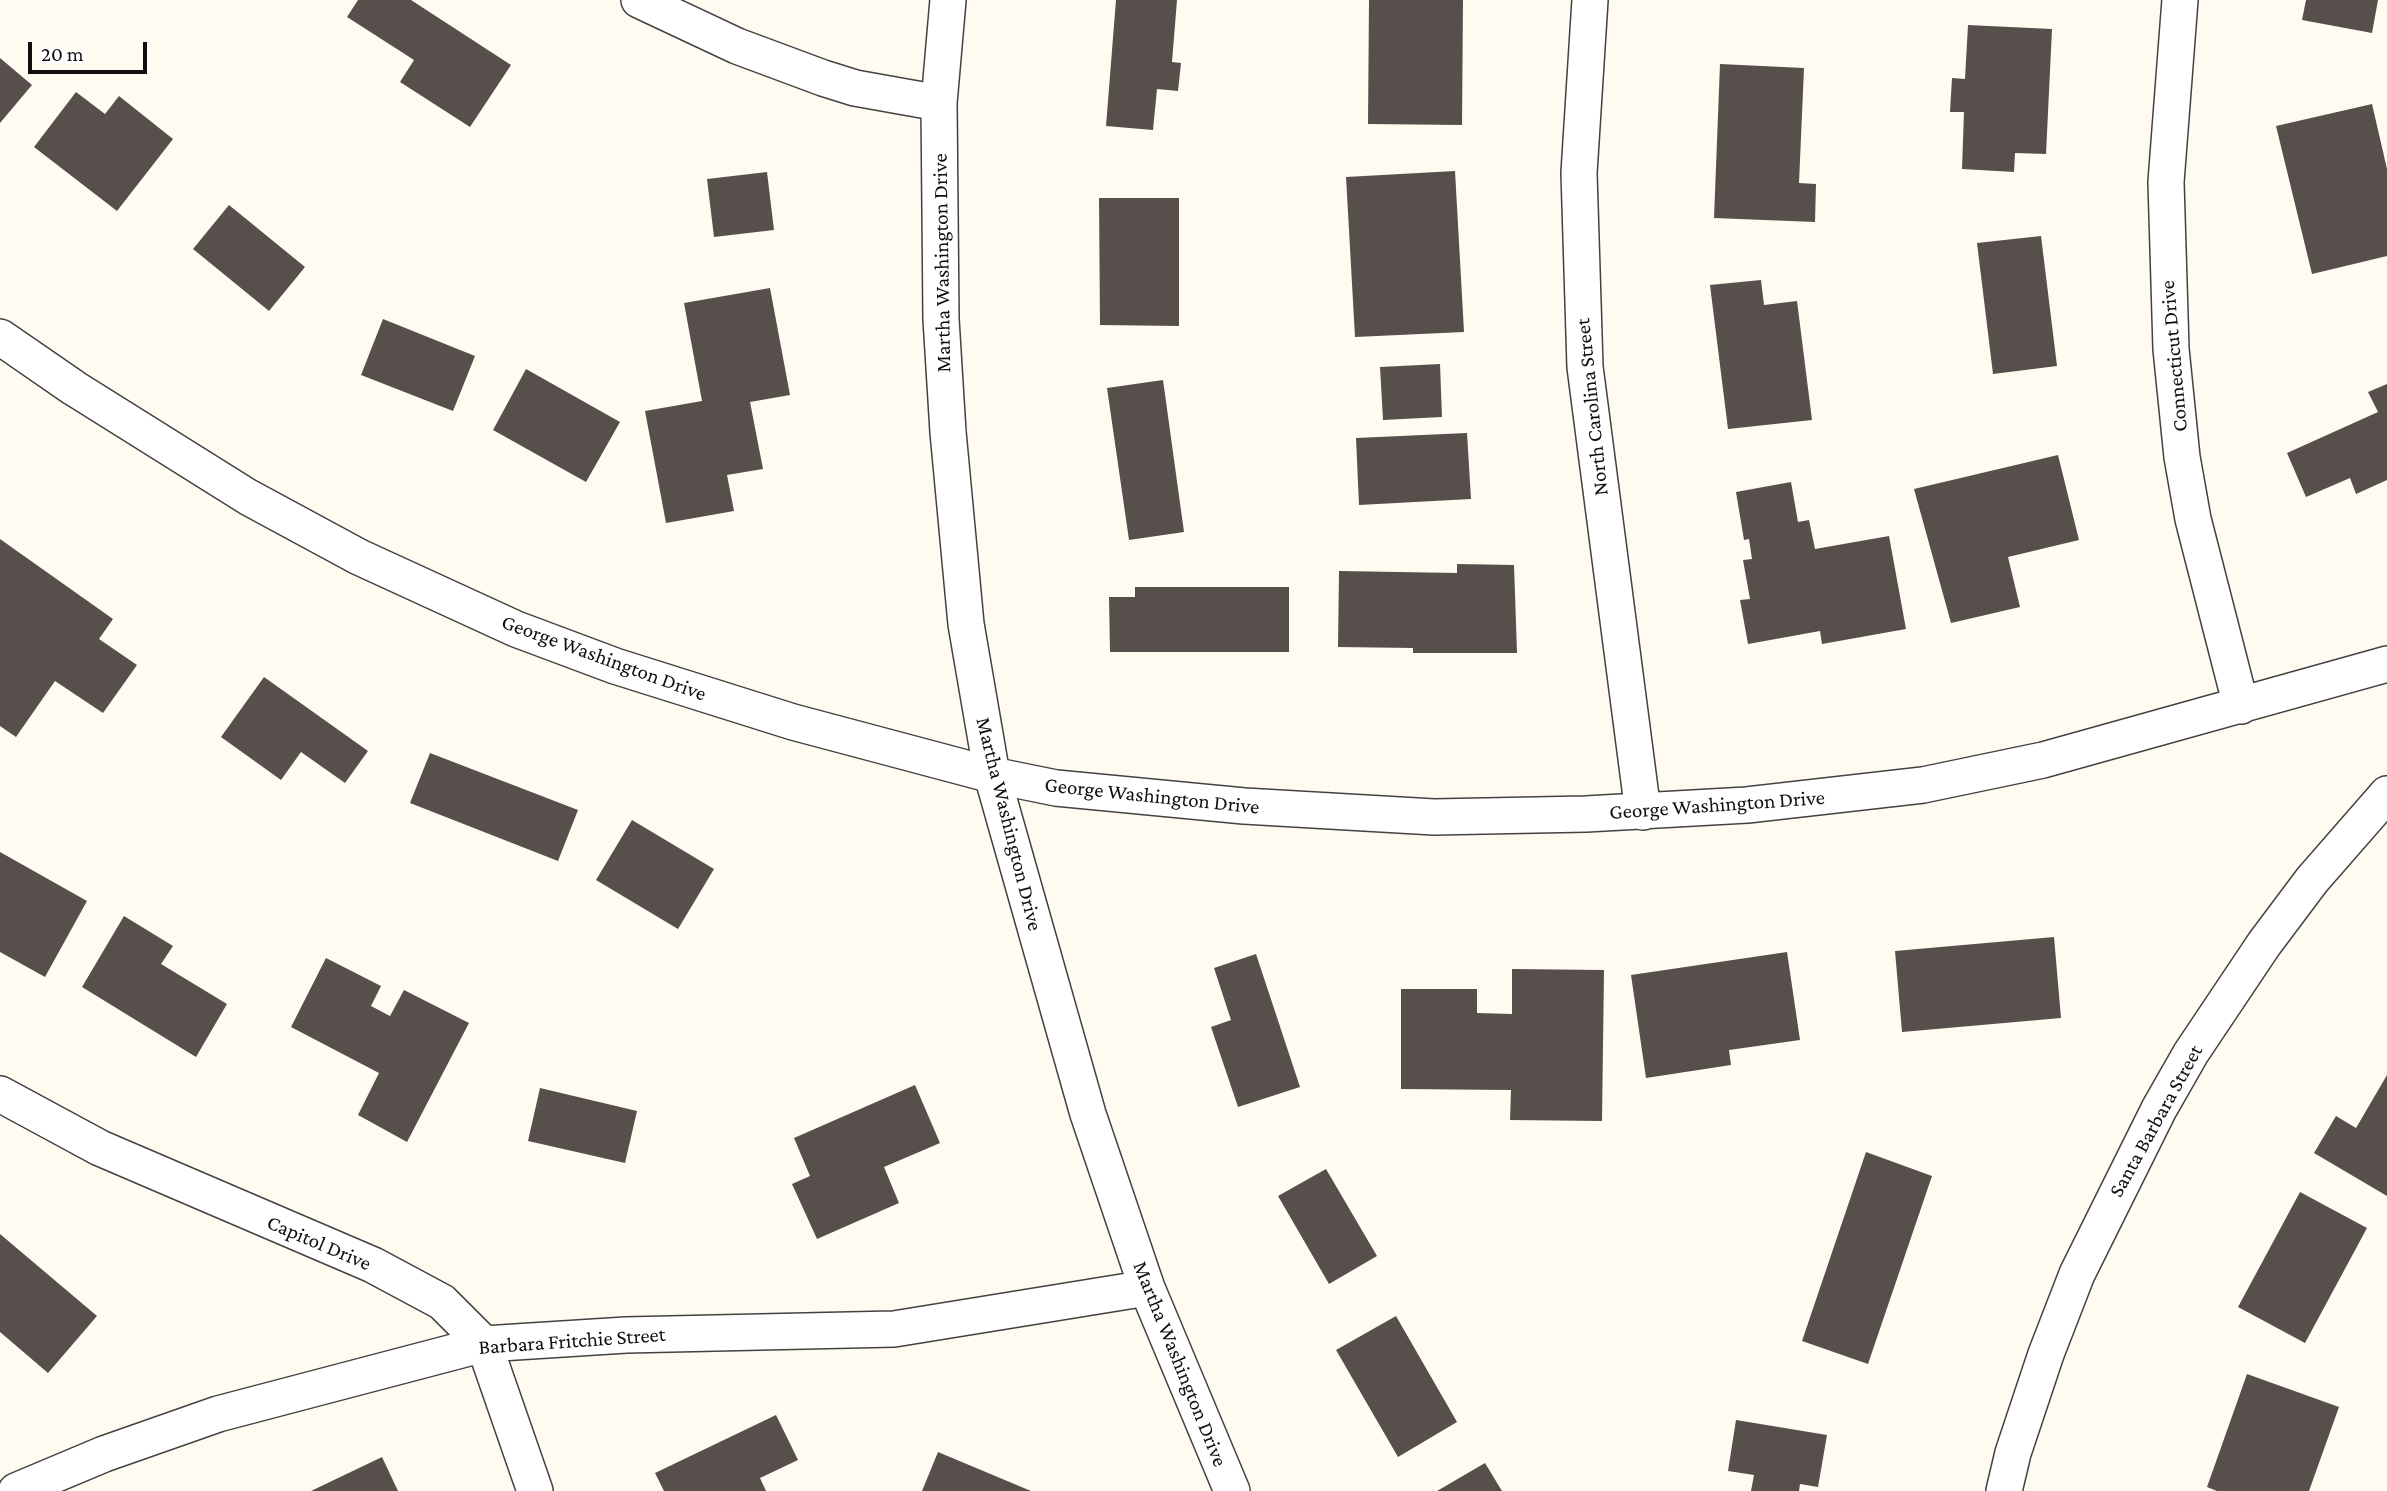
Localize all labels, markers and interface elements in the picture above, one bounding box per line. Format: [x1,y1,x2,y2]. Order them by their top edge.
scale bar [32,28,150,72]
text: 20 m [41,42,84,66]
street label: Martha Washington Drive [927,153,957,373]
street label: Connecticut Drive [2155,279,2193,433]
street label: North Carolina Street [1570,317,1614,497]
street label: George Washington Drive [498,609,710,707]
street label: Martha Washington Drive [970,715,1048,933]
street label: George Washington Drive [1043,772,1261,820]
street label: George Washington Drive [1608,785,1826,825]
street label: Santa Barbara Street [2104,1040,2208,1202]
street label: Capitol Drive [263,1210,375,1276]
street label: Martha Washington Drive [1127,1258,1233,1470]
street label: Barbara Fritchie Street [478,1322,666,1360]

